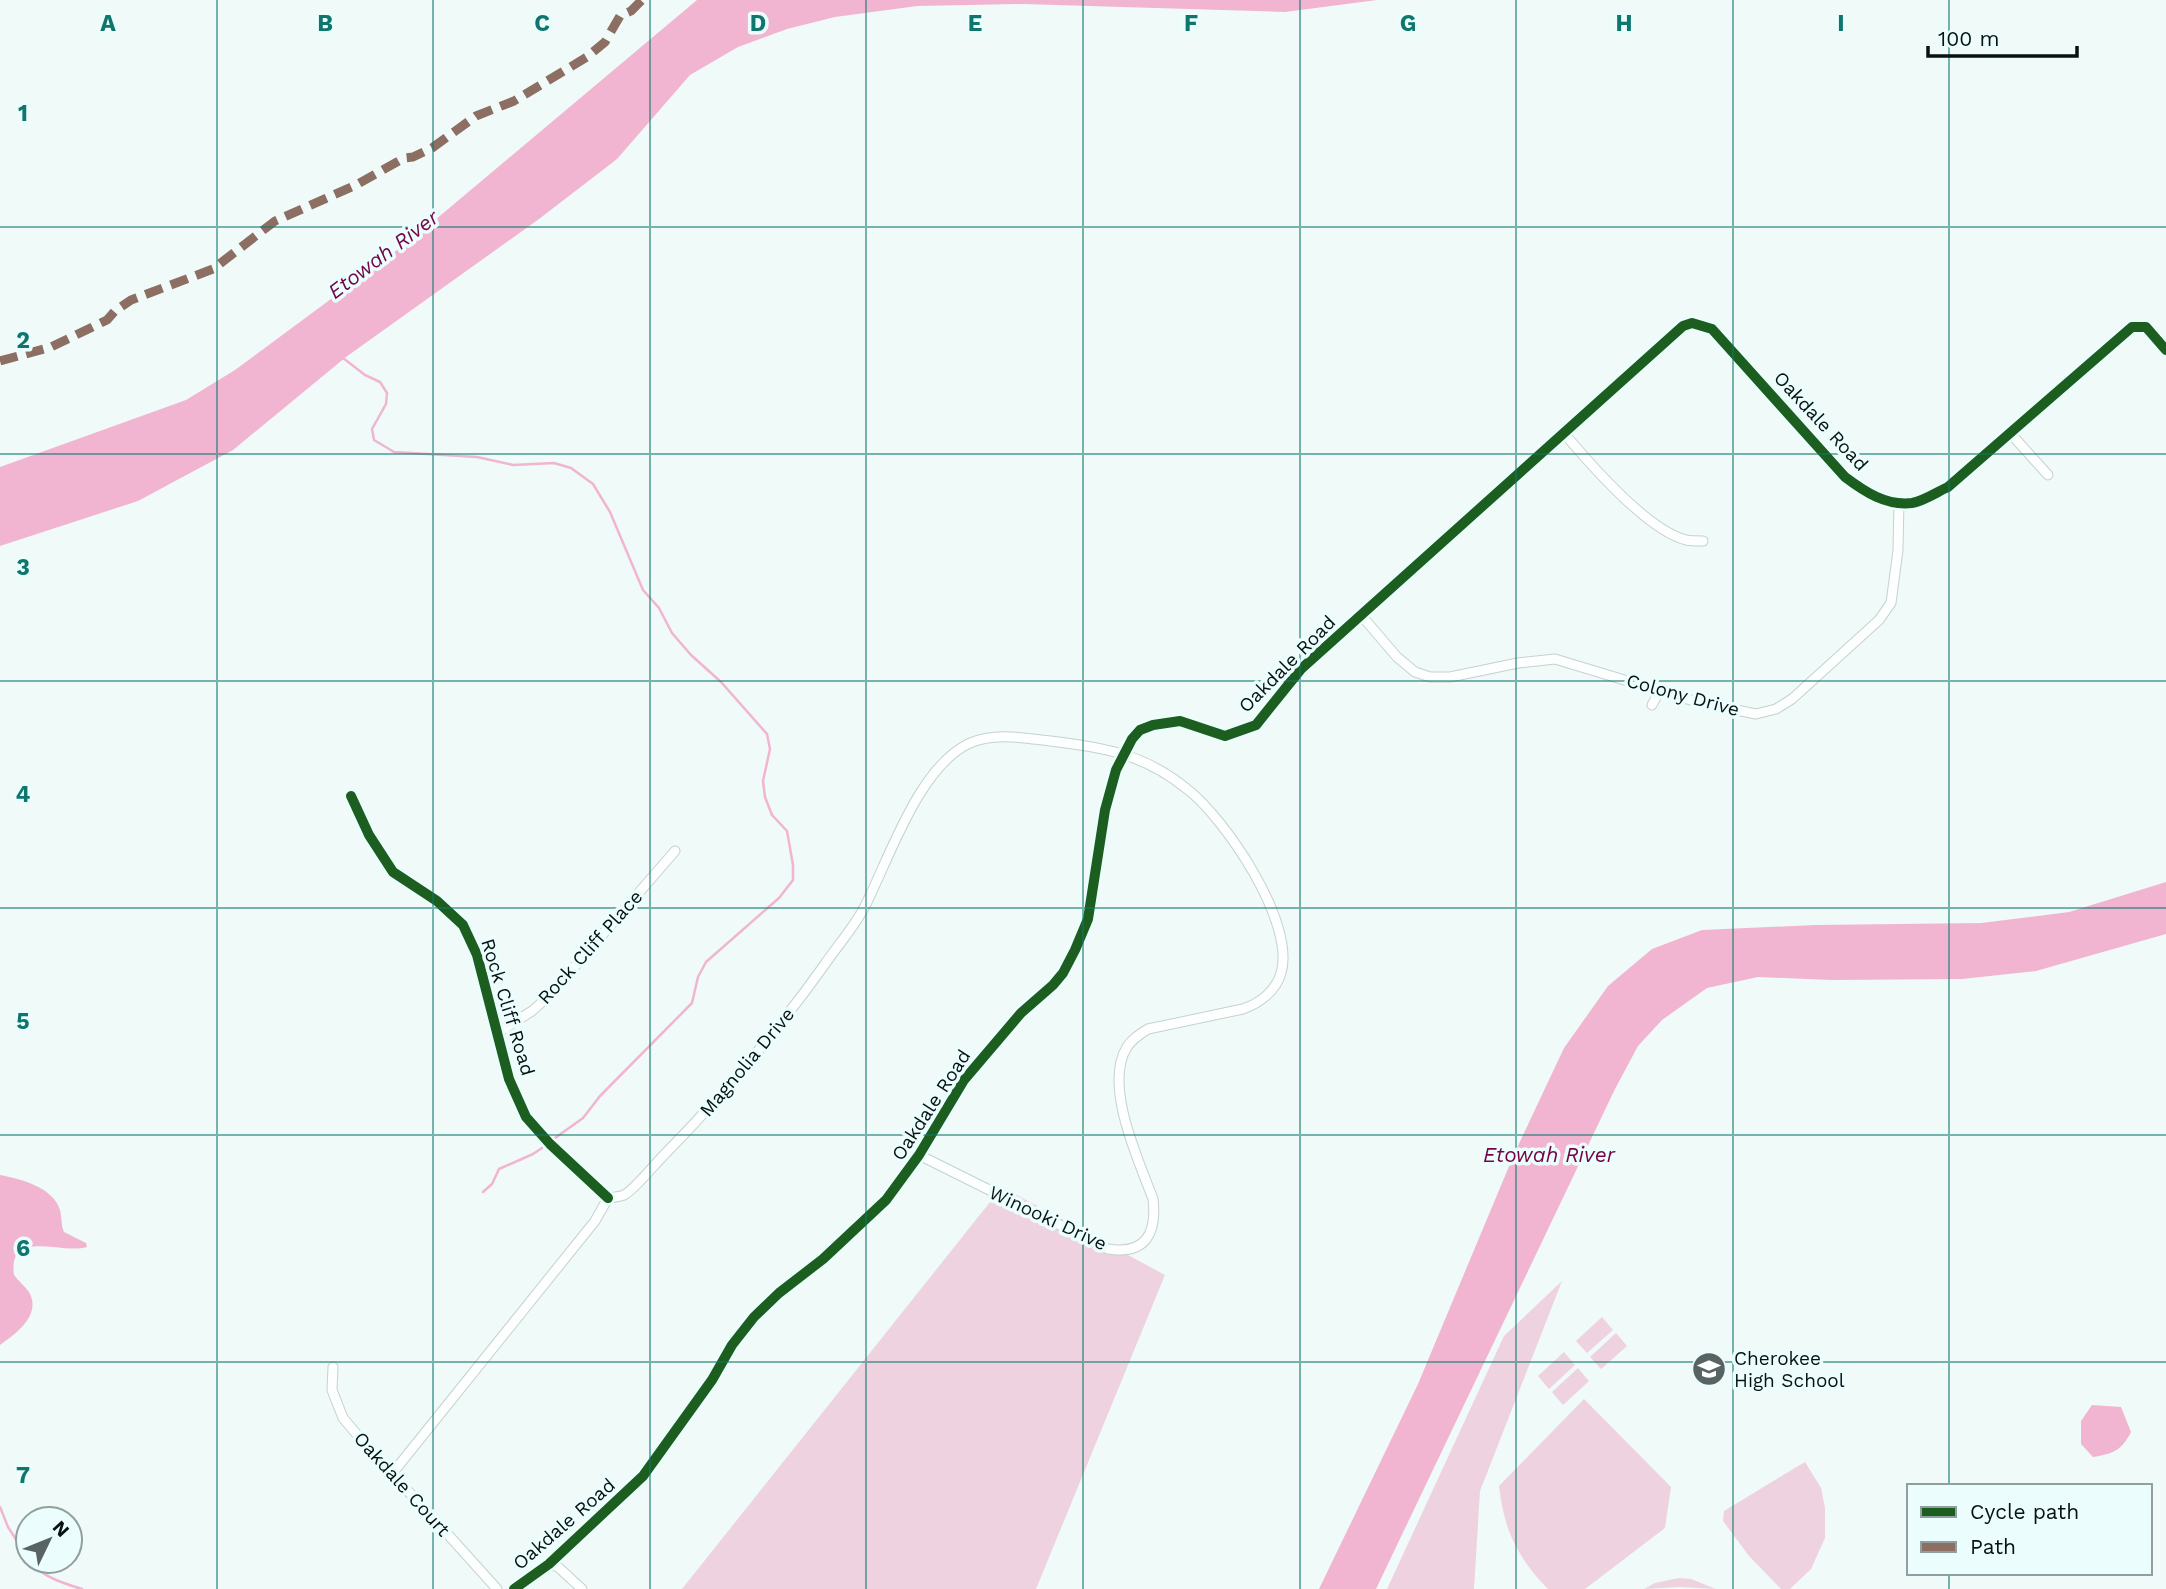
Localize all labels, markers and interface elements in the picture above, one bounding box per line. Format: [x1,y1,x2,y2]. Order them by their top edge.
text: A [100,10,116,37]
text: B [317,10,333,37]
text: C [534,10,550,37]
text: D [750,10,766,37]
text: E [968,10,982,37]
text: F [1184,10,1198,37]
text: G [1400,10,1416,37]
text: H [1615,10,1633,37]
text: I [1837,10,1845,37]
scale bar [1928,14,2077,58]
text: 100 m [1938,26,2000,51]
text: 1 [18,100,28,127]
water label: Etowah River [323,204,444,304]
text: 2 [16,327,30,354]
street label: Oakdale Road [1769,366,1873,476]
text: 3 [16,554,30,581]
street label: Oakdale Road [1234,611,1340,717]
street label: Colony Drive [1624,669,1742,721]
text: 4 [16,781,31,808]
street label: Rock Cliff Place [533,885,647,1009]
street label: Rock Cliff Road [476,936,540,1078]
street label: Magnolia Drive [695,1003,799,1121]
text: 5 [16,1008,30,1035]
street label: Oakdale Road [887,1045,975,1165]
water label: Etowah River [1483,1142,1616,1167]
street label: Winooki Drive [985,1181,1111,1255]
text: 6 [16,1235,30,1262]
place label: Cherokee High School [1734,1347,1845,1392]
school or university icon: Cherokee High School [1690,1350,1728,1388]
street label: Oakdale Court [349,1427,455,1541]
text: 7 [16,1462,30,1489]
street label: Oakdale Road [508,1473,620,1575]
legend [1907,1484,2152,1575]
text: Cycle path [1970,1499,2079,1524]
north arrow [14,1505,84,1575]
text: N [48,1516,74,1542]
text: Path [1970,1534,2016,1559]

